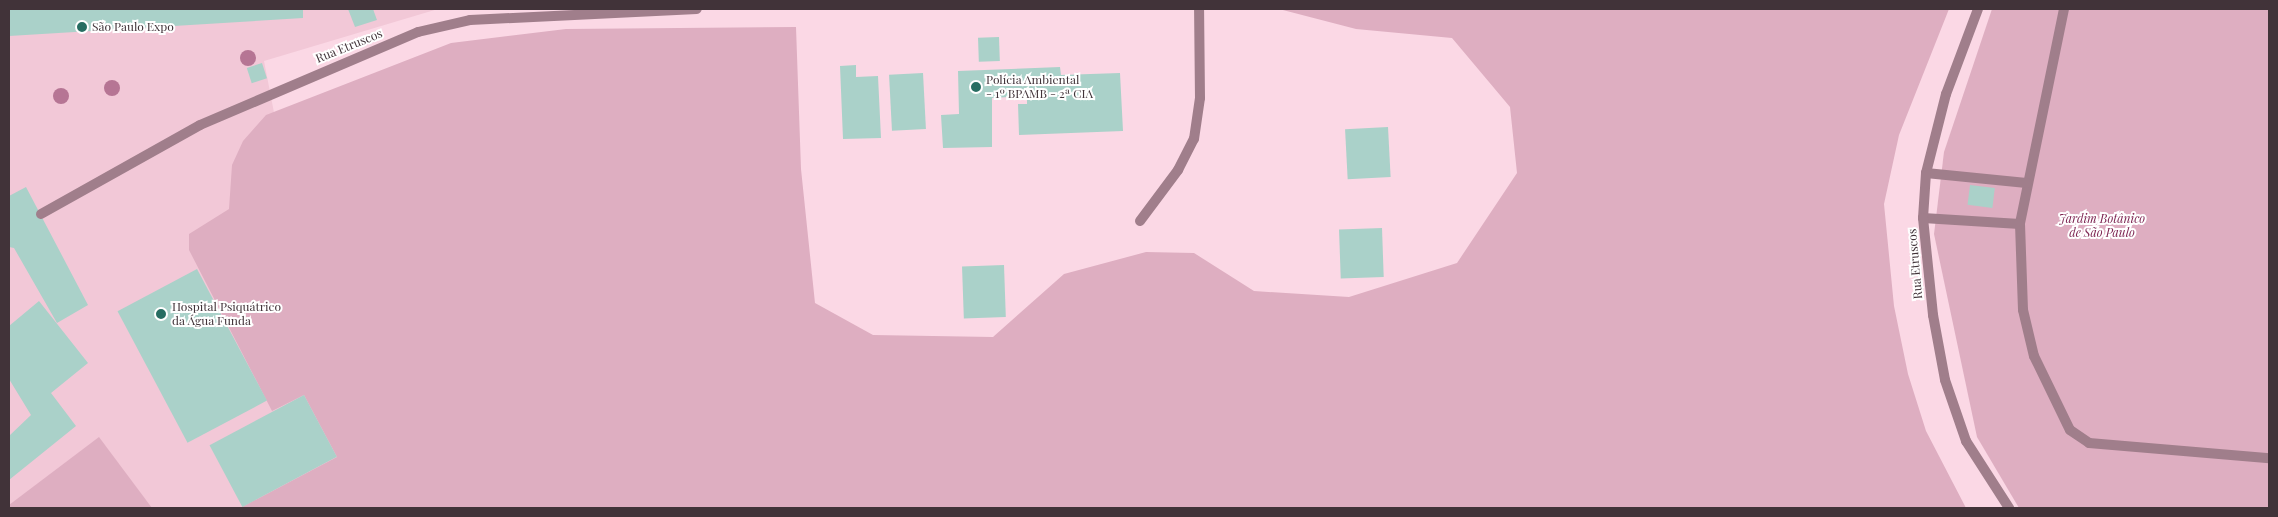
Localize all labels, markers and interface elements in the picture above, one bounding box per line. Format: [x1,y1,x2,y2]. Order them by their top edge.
place label: São Paulo Expo [92,20,174,34]
marker: São Paulo Expo [76,21,88,33]
street label: Rua Etruscos [314,26,384,66]
place label: Polícia Ambiental - 1º BPAMB - 2ª CIA [986,73,1093,101]
marker: Polícia Ambiental - 1º BPAMB - 2ª CIA [970,81,982,93]
park label: Jardim Botânico de São Paulo [2059,212,2145,240]
street label: Rua Etruscos [1905,228,1925,300]
place label: Hospital Psiquátrico da Água Funda [172,300,281,328]
marker: Hospital Psiquátrico da Água Funda [154,307,168,321]

